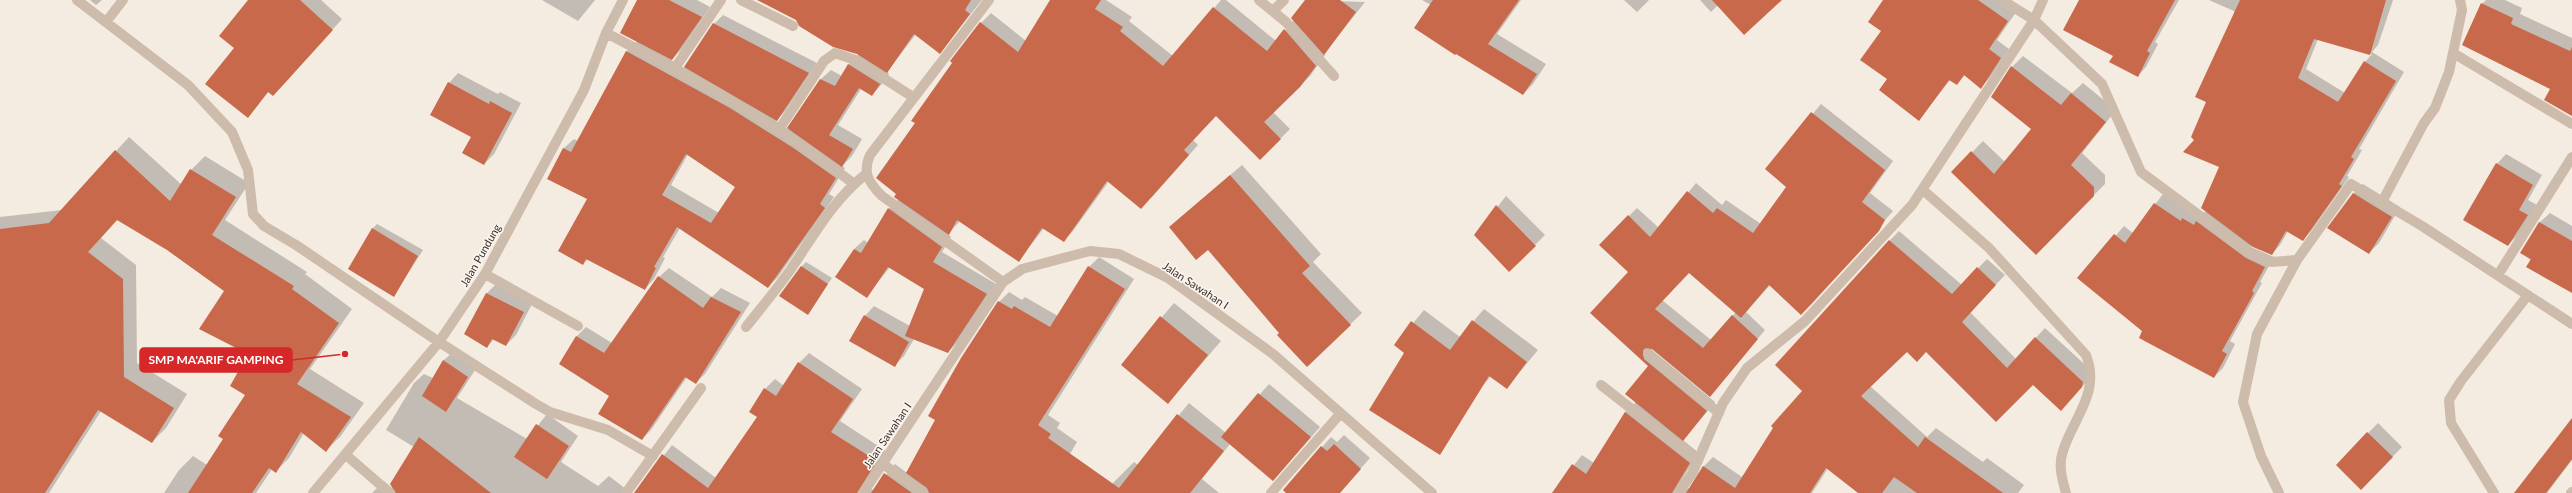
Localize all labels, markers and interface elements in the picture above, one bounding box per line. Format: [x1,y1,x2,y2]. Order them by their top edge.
street label: Jalan Pundung [457,221,503,289]
street label: Jalan Sawahan I [1161,259,1231,311]
callout: SMP MA'ARIF GAMPING [140,348,292,372]
text: SMP MA'ARIF GAMPING [149,352,284,367]
street label: Jalan Sawahan I [860,400,914,470]

